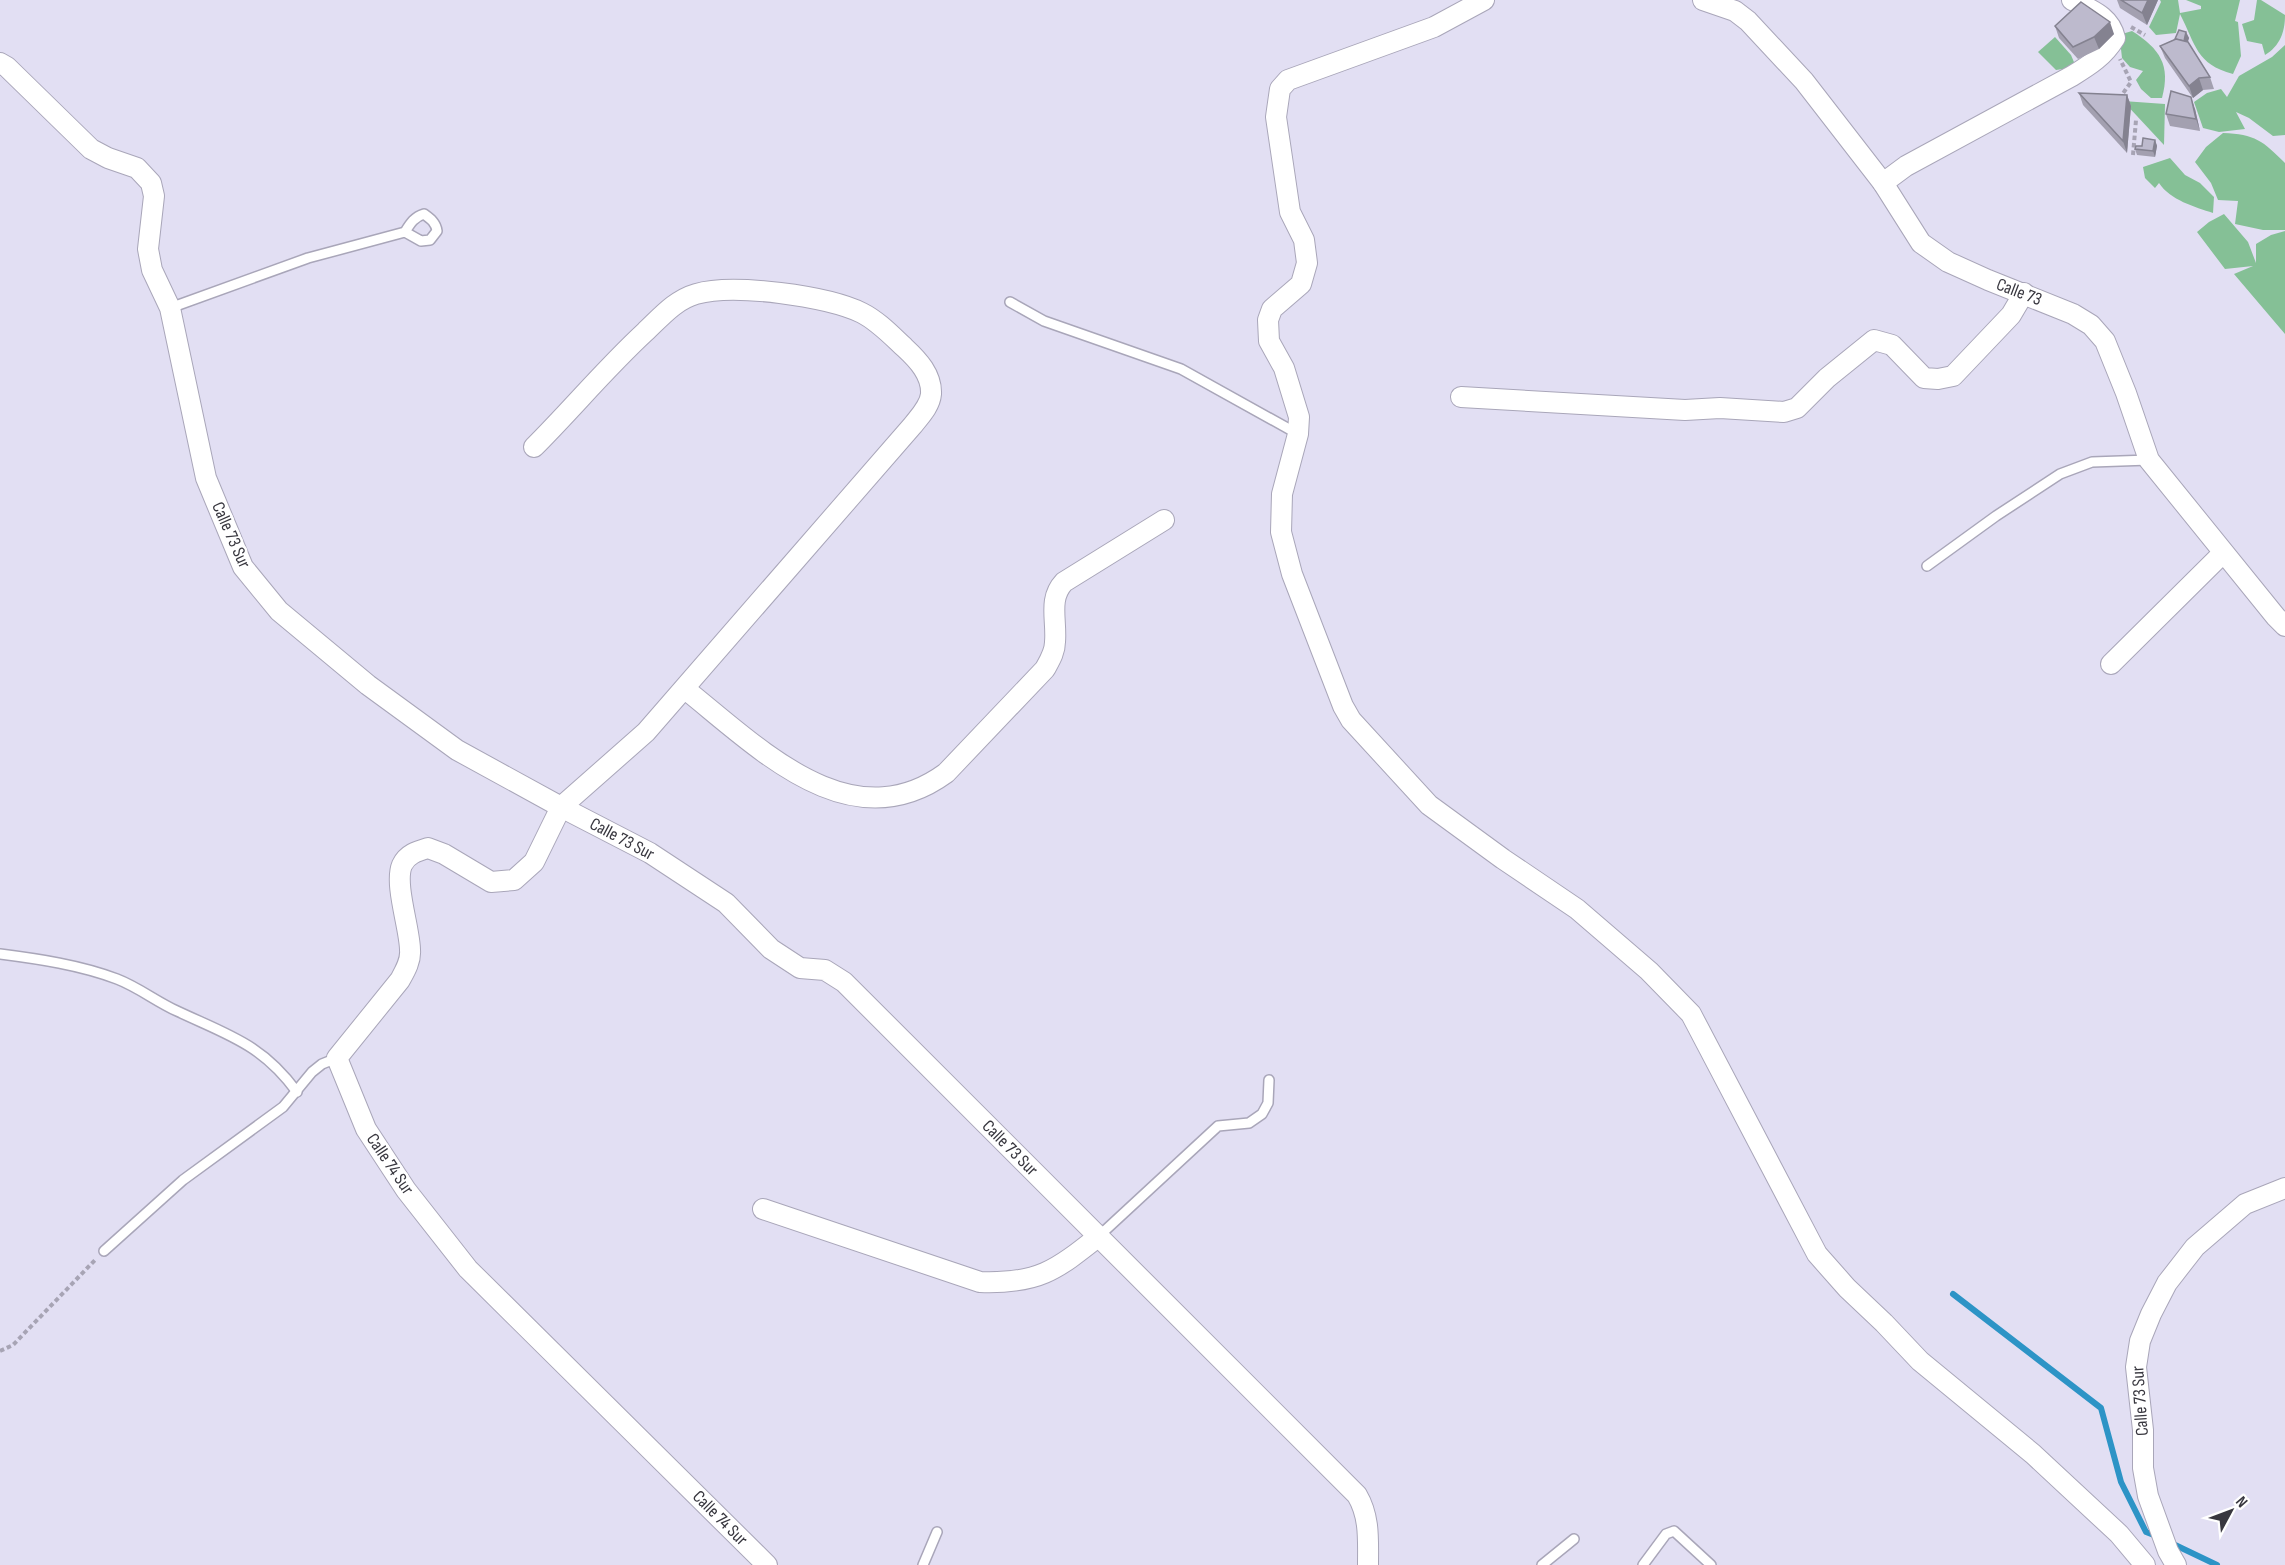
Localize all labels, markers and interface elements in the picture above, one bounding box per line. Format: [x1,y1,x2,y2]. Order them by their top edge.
street label: Calle 73 [1993,274,2045,310]
street label: Calle 73 Sur [207,499,255,571]
street label: Calle 73 Sur [586,813,658,865]
street label: Calle 73 Sur [978,1116,1042,1180]
street label: Calle 74 Sur [362,1129,418,1199]
street label: Calle 73 Sur [2127,1365,2153,1437]
north arrow [2201,1481,2261,1541]
street label: Calle 74 Sur [688,1486,752,1550]
text: N [2231,1493,2251,1512]

